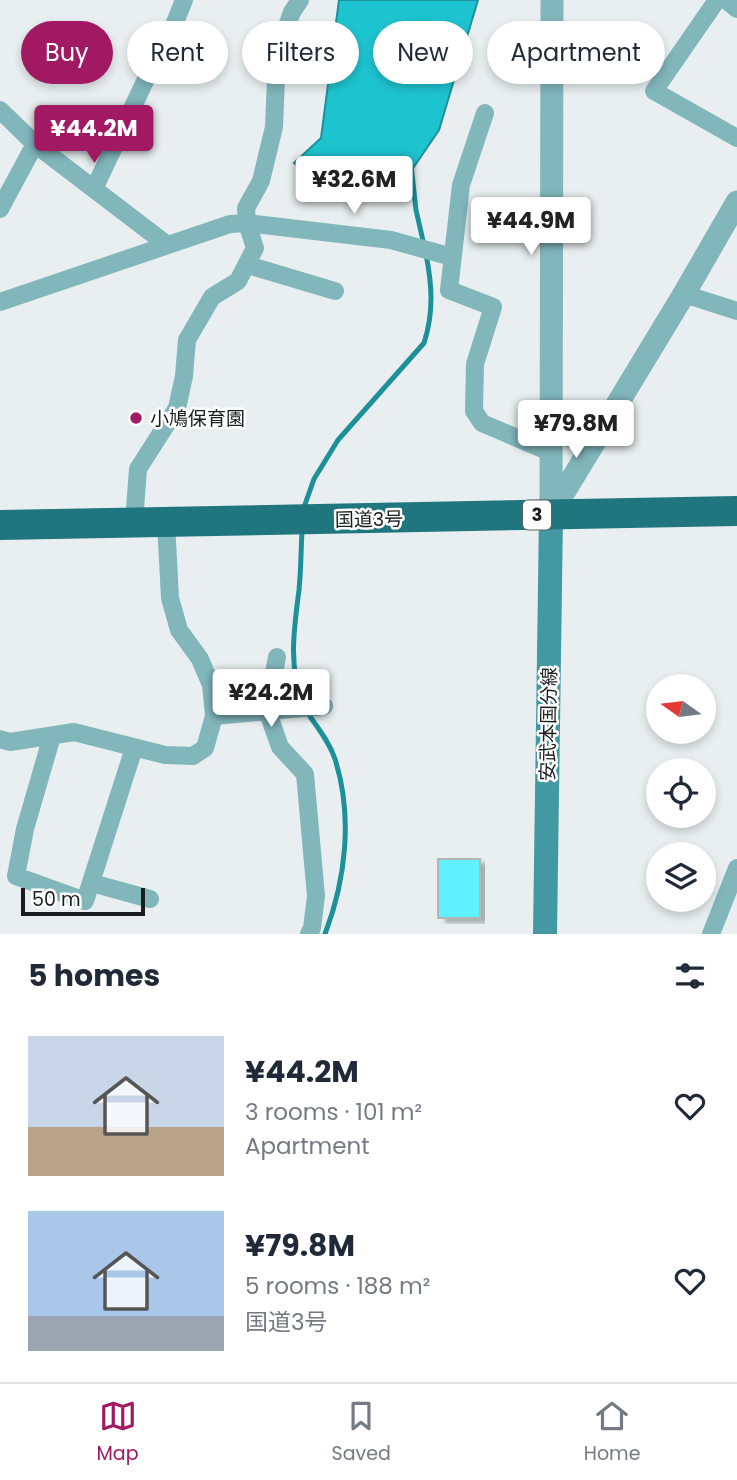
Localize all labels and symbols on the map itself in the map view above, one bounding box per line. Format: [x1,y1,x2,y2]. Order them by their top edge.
pin: ¥44.2M [37,106,151,165]
pin: ¥32.6M [297,156,411,216]
pin: ¥44.9M [474,198,588,257]
pin: ¥79.8M [519,400,633,460]
place label: 小鳩保育園 [150,405,245,432]
marker: 小鳩保育園 [128,410,144,426]
road number: 3 [523,500,551,530]
street label: 国道3号 [335,505,403,534]
street label: 安武本国分線 [534,667,563,781]
pin: ¥24.2M [214,670,328,729]
north arrow [646,674,716,744]
scale bar [21,885,145,917]

